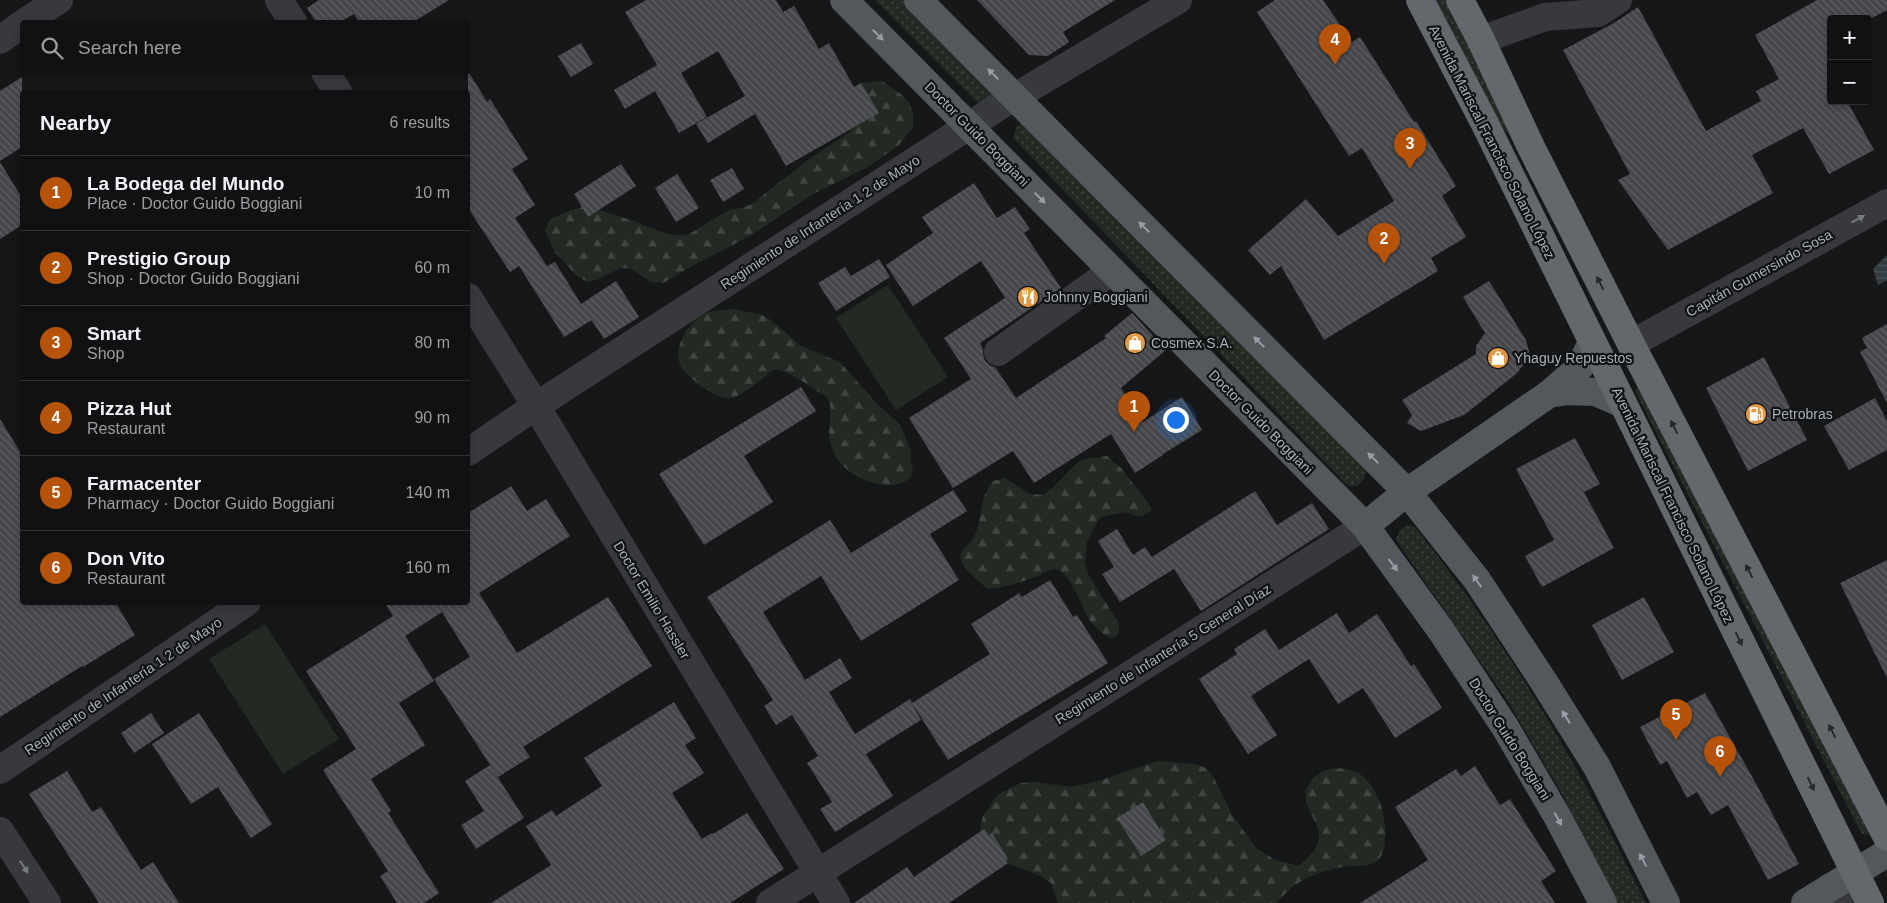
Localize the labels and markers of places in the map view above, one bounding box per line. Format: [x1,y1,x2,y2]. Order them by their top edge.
pin: 4 [1319,24,1351,65]
pin: 3 [1394,128,1426,169]
pin: 2 [1368,223,1400,264]
restaurant icon: Johnny Boggiani [1016,285,1040,309]
place label: Johnny Boggiani [1044,289,1148,305]
shop icon: Cosmex S.A. [1123,331,1147,355]
place label: Cosmex S.A. [1151,335,1233,351]
shop icon: Yhaguy Repuestos [1486,346,1510,370]
place label: Yhaguy Repuestos [1514,350,1632,366]
pin: 1 [1118,391,1150,432]
fuel station icon: Petrobras [1744,402,1768,426]
place label: Petrobras [1772,406,1833,422]
pin: 5 [1660,699,1692,740]
pin: 6 [1704,736,1736,777]

